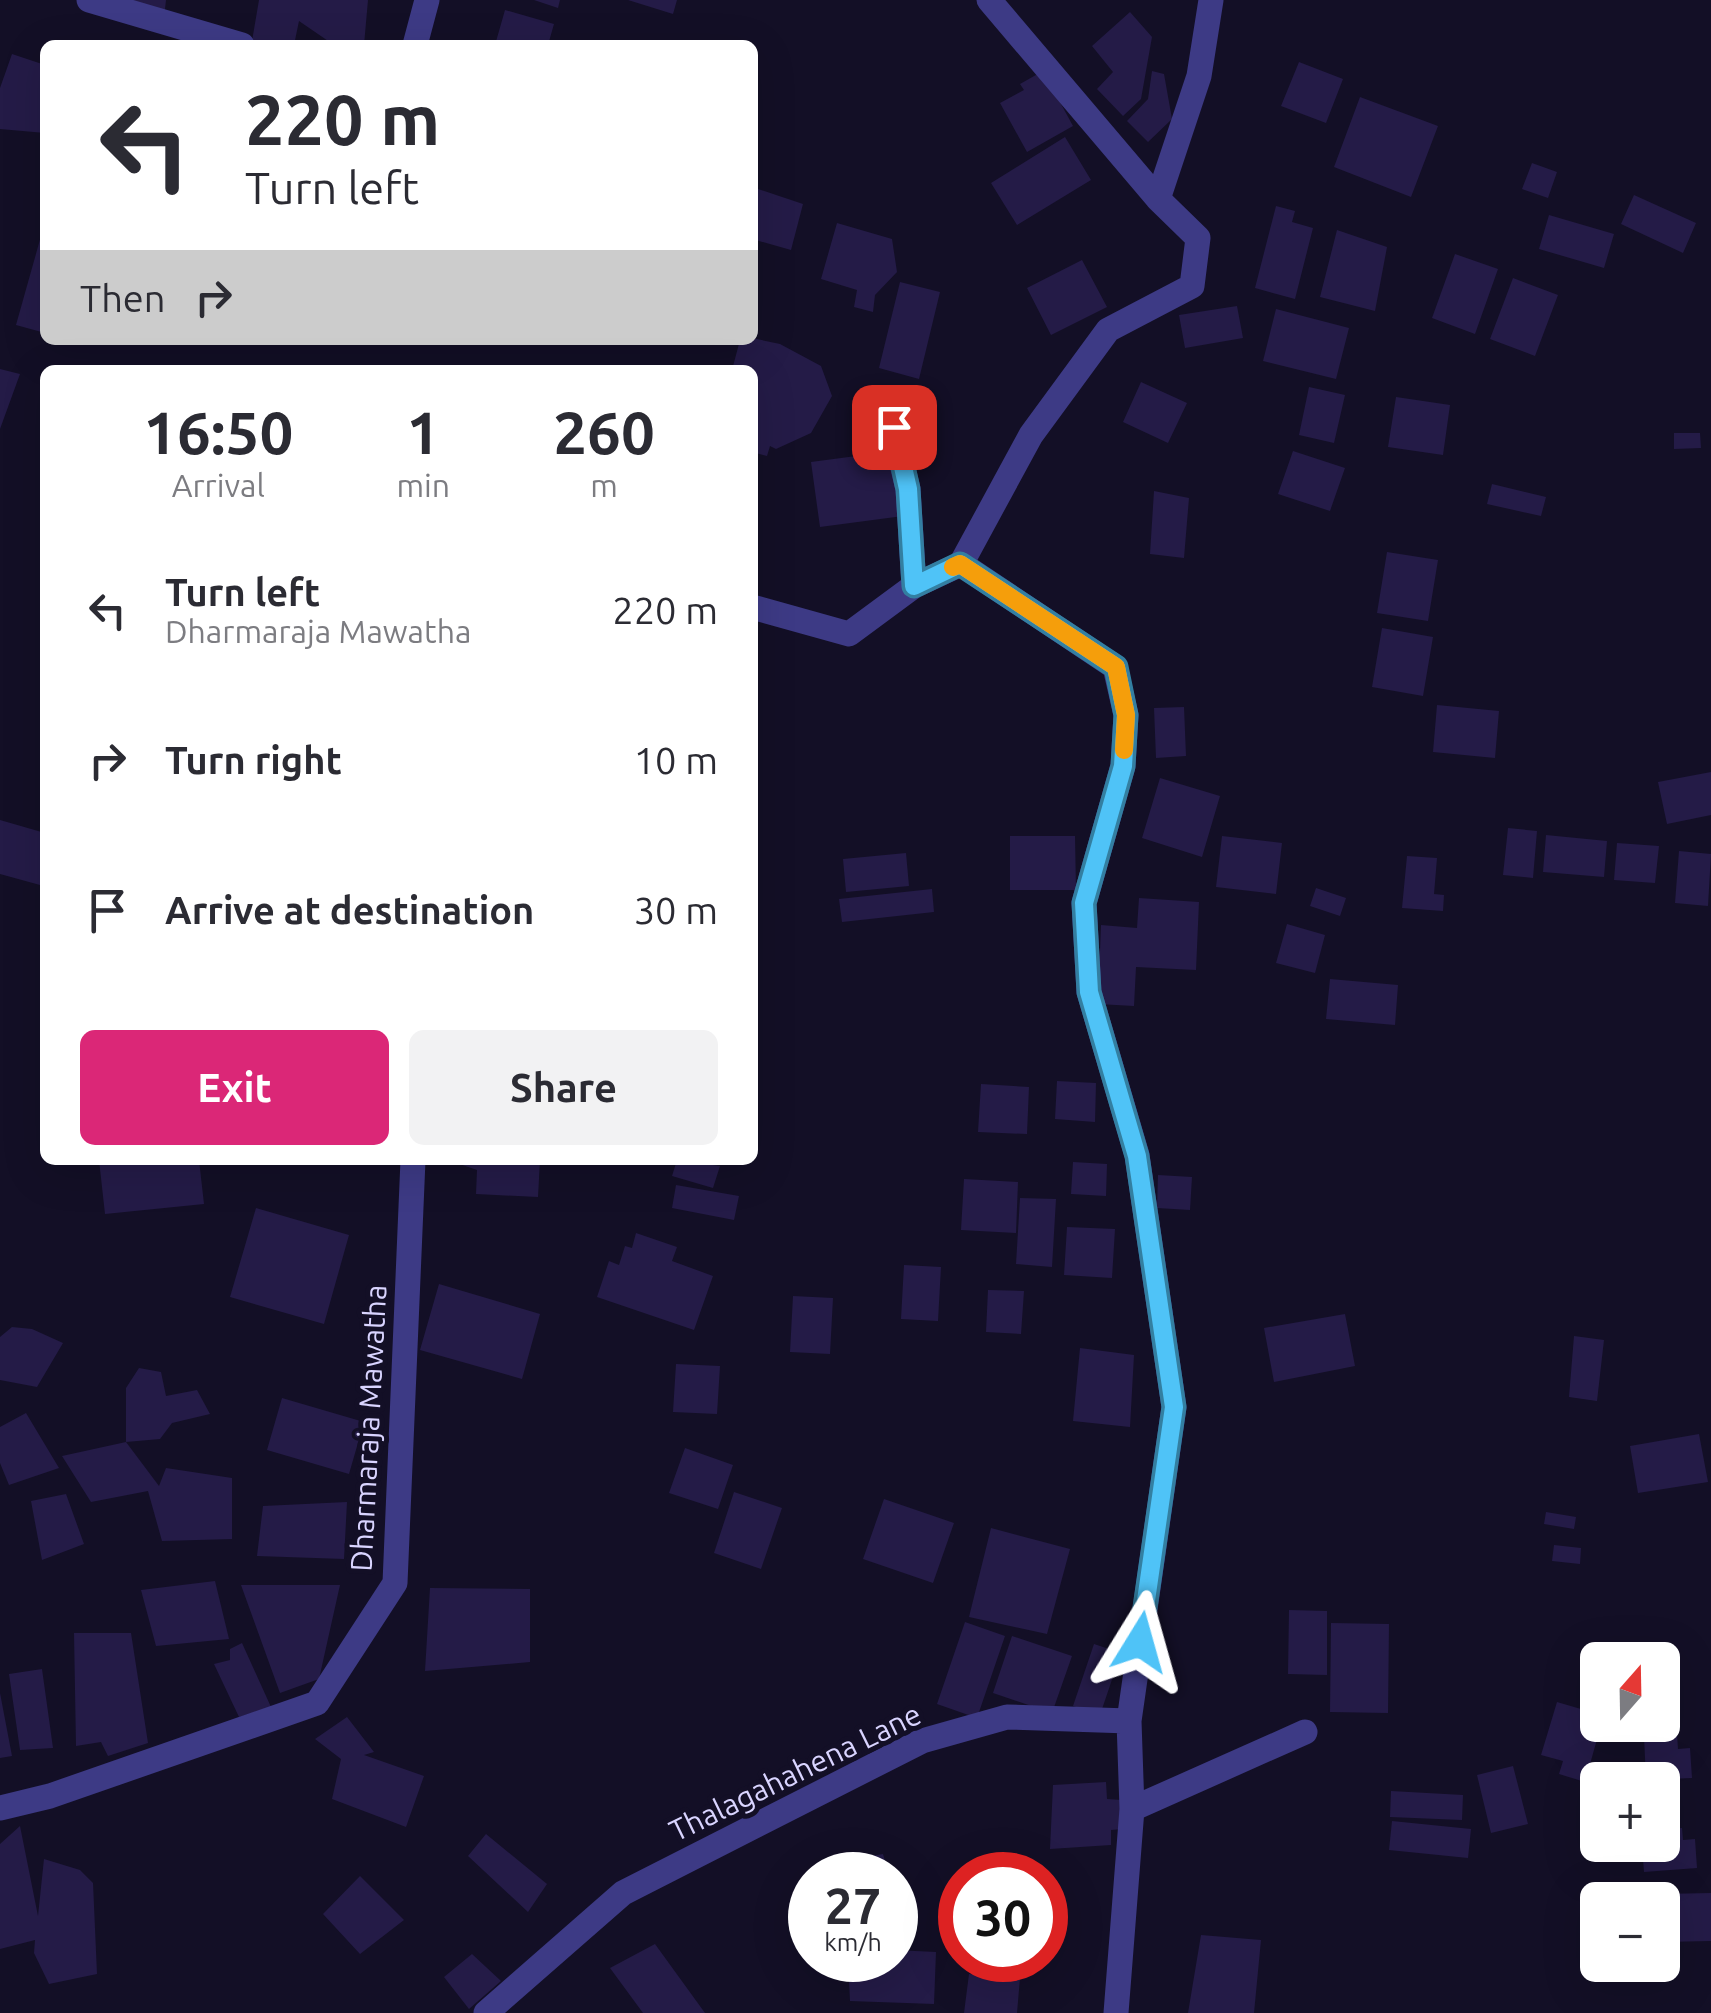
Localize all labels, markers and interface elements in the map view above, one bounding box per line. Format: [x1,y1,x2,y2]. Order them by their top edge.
icon: left [80,80,210,210]
text: 220 m [245,80,440,158]
text: Turn left [245,162,419,213]
icon: right [186,270,241,325]
text: Then [80,277,166,319]
pin [852,385,937,470]
text: 16:50 [143,398,293,465]
text: 1 [406,398,440,465]
text: 260 [553,398,655,465]
icon: arrive [867,400,922,455]
text: Arrival [172,467,265,503]
text: min [396,467,450,503]
text: m [590,467,618,503]
text: Turn left [165,571,320,613]
icon: left [80,583,135,638]
text: 220 m [612,589,718,631]
text: Dharmaraja Mawatha [165,613,471,649]
icon: right [80,733,135,788]
text: Turn right [165,739,342,781]
text: 10 m [634,739,718,781]
icon: arrive [80,883,135,938]
text: Arrive at destination [165,889,534,931]
text: 30 m [634,889,718,931]
button: Exit [80,1030,389,1145]
button: Share [409,1030,718,1145]
street label: Dharmaraja Mawatha [344,1284,392,1572]
position arrow [1088,1590,1192,1694]
north arrow [1580,1642,1680,1742]
map controls [1580,1642,1680,1982]
street label: Thalagahahena Lane [664,1696,926,1848]
button: + [1580,1762,1680,1862]
speed limit sign: 30 [938,1852,1068,1982]
text: 27 [825,1877,881,1933]
button: − [1580,1882,1680,1982]
text: km/h [824,1928,882,1956]

